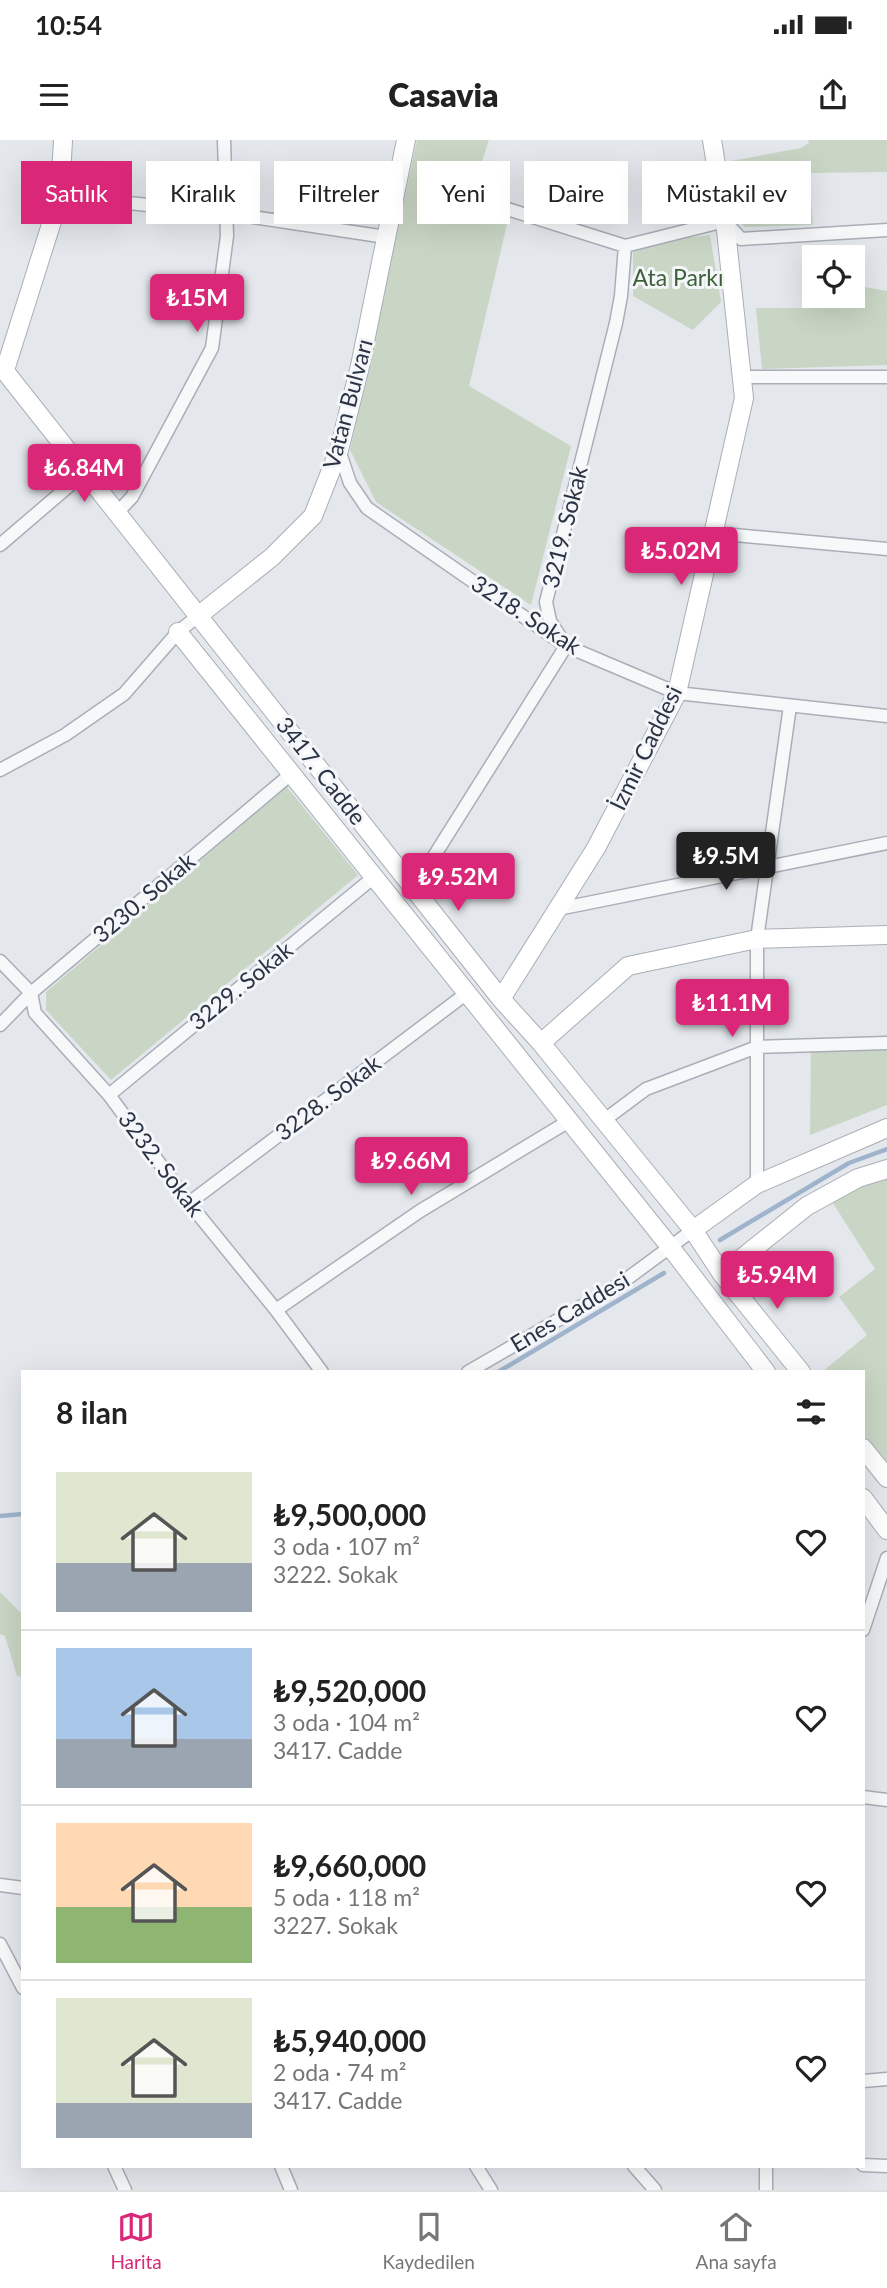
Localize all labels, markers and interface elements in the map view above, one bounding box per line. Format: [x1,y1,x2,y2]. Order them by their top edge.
text: 10:54 [35,9,102,41]
text: Casavia [388,75,499,114]
icon: menu [35,76,73,114]
icon: share [814,76,852,114]
chip: Satılık [21,161,132,224]
chip: Kiralık [146,161,260,224]
chip: Filtreler [274,161,403,224]
chip: Yeni [417,161,510,224]
chip: Daire [524,161,628,224]
chip: Müstakil ev [642,161,811,224]
map controls [802,245,865,308]
button: locate [802,245,865,308]
park label: Ata Parkı [633,263,723,291]
pin: ₺15M [156,274,238,334]
text: ₺15M [166,283,228,311]
street label: Vatan Bulvarı [316,336,378,472]
pin: ₺6.84M [27,444,141,504]
text: ₺6.84M [44,453,124,481]
street label: 3219. Sokak [535,462,593,591]
pin: ₺5.02M [624,528,738,587]
text: ₺5.02M [641,536,721,564]
street label: 3218. Sokak [467,568,587,660]
street label: İzmir Caddesi [603,681,687,814]
street label: 3417. Cadde [271,711,373,830]
pin: ₺9.5M [677,832,775,892]
text: ₺9.5M [692,841,760,869]
street label: 3230. Sokak [87,846,200,948]
pin: ₺9.52M [401,854,515,913]
text: ₺9.52M [418,862,498,890]
street label: 3229. Sokak [183,935,298,1035]
pin: ₺11.1M [675,979,789,1039]
text: ₺11.1M [692,988,772,1016]
street label: 3228. Sokak [269,1048,386,1146]
street label: 3232. Sokak [113,1105,211,1222]
pin: ₺9.66M [354,1138,468,1197]
text: ₺9.66M [371,1146,451,1174]
pin: ₺5.94M [720,1252,834,1311]
text: ₺5.94M [737,1260,817,1288]
street label: Enes Caddesi [505,1265,634,1358]
icon: filters [792,1393,830,1431]
text: 8 ilan [56,1394,128,1430]
text: ₺9,500,000 [273,1496,426,1532]
icon: home [112,1500,196,1584]
icon: heart [792,1523,830,1561]
text: 3 oda · 107 m² [273,1532,420,1560]
text: 3222. Sokak [273,1560,398,1588]
text: ₺9,520,000 [273,1672,426,1708]
icon: home [112,1676,196,1760]
icon: heart [792,1699,830,1737]
text: 3 oda · 104 m² [273,1708,420,1736]
text: 3417. Cadde [273,1736,402,1764]
text: ₺9,660,000 [273,1847,426,1883]
icon: home [112,1851,196,1935]
icon: heart [792,1874,830,1912]
text: 5 oda · 118 m² [273,1883,420,1911]
text: 3227. Sokak [273,1911,398,1939]
text: ₺5,940,000 [273,2022,426,2058]
icon: home [112,2026,196,2110]
icon: heart [792,2049,830,2087]
text: 2 oda · 74 m² [273,2058,407,2086]
text: 3417. Cadde [273,2086,402,2114]
tab: Harita [110,2208,162,2273]
tab: Kaydedilen [383,2208,475,2273]
tab: Ana sayfa [696,2208,777,2273]

